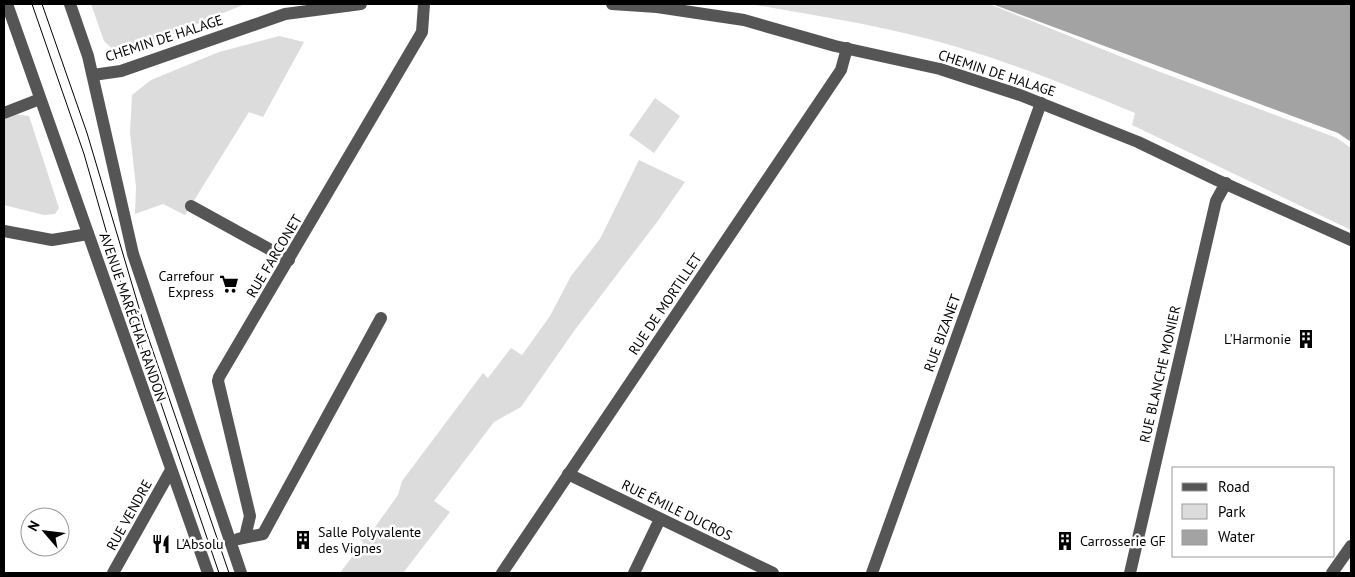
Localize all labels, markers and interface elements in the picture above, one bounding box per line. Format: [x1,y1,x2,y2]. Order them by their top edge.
street label: CHEMIN DE HALAGE [103,11,225,65]
street label: CHEMIN DE HALAGE [936,46,1058,100]
street label: RUE FARCONET [242,211,306,301]
street label: AVENUE MARÉCHAL RANDON [96,230,170,404]
street label: RUE DE MORTILLET [624,250,706,358]
place label: Carrefour Express [159,267,214,301]
supermarket icon: Carrefour Express [218,273,240,295]
street label: RUE BIZANET [920,292,964,374]
street label: RUE BLANCHE MONIER [1135,304,1185,444]
building icon: L'Harmonie [1295,328,1317,350]
place label: L'Harmonie [1224,330,1291,348]
legend [1172,467,1335,557]
street label: RUE ÉMILE DUCROS [619,475,735,545]
street label: RUE VENDRE [102,476,156,554]
text: Road [1218,477,1250,496]
text: Park [1218,502,1246,521]
north arrow [20,507,70,557]
text: N [23,518,44,534]
place label: Salle Polyvalente des Vignes [318,523,421,557]
text: Water [1218,527,1255,546]
building icon: Salle Polyvalente des Vignes [292,529,314,551]
building icon: Carrosserie GF [1054,530,1076,552]
place label: Carrosserie GF [1080,532,1166,550]
restaurant icon: L'Absolu [150,533,172,555]
place label: L'Absolu [176,535,224,553]

